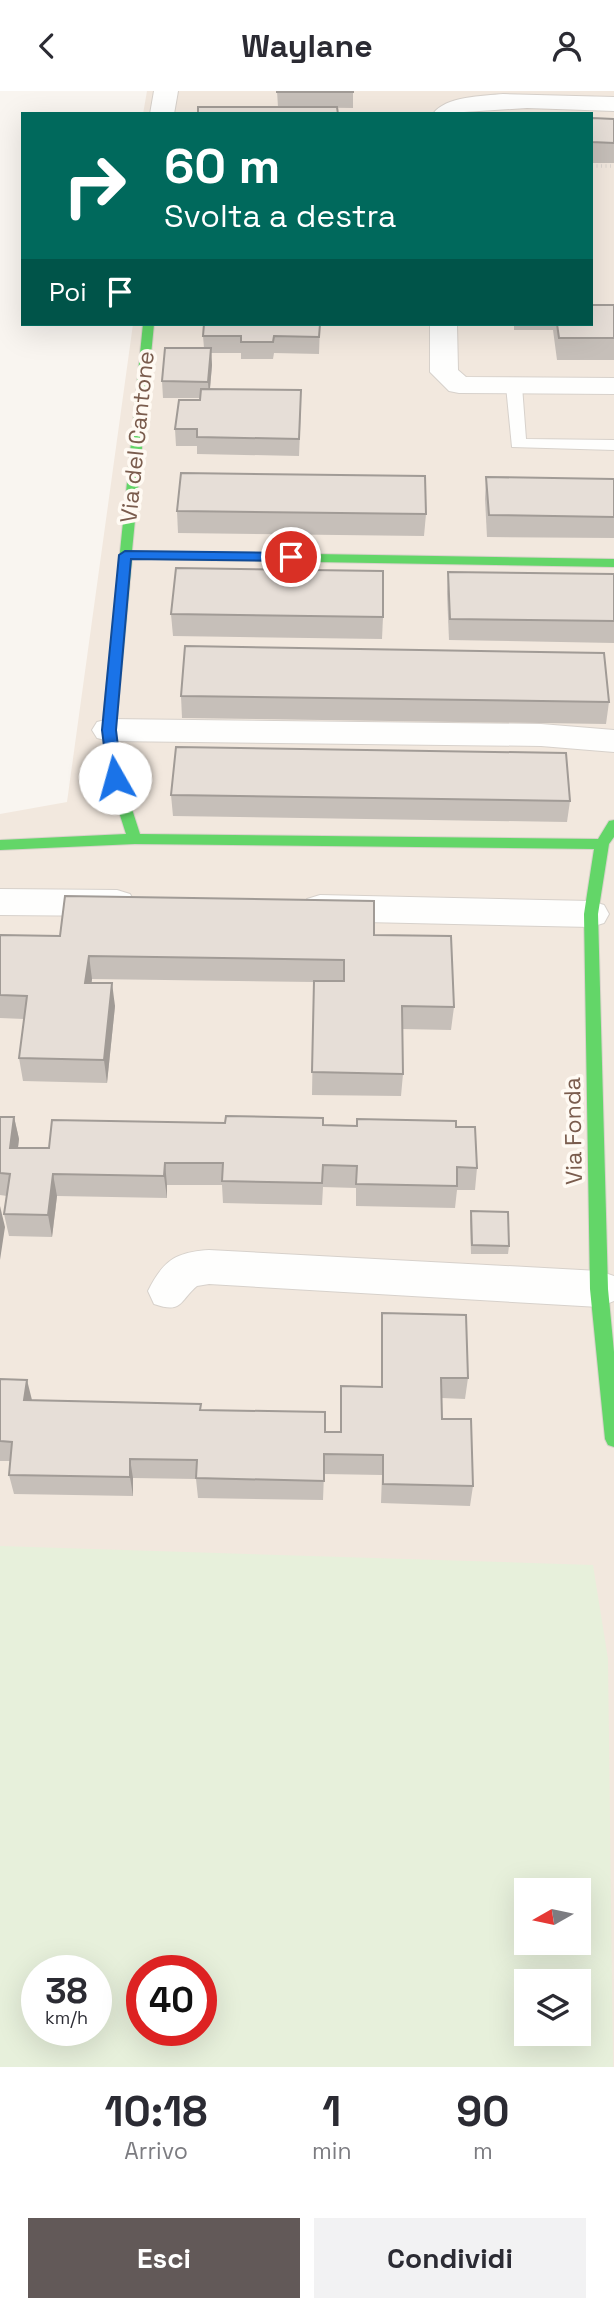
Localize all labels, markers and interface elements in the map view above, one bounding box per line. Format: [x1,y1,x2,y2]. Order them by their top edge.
text: Waylane [241,26,373,66]
icon: back [28,27,66,65]
icon: person [548,27,586,65]
text: 60 m [164,135,280,197]
icon: right [49,140,140,231]
text: Svolta a destra [164,196,396,236]
icon: arrive [101,273,139,311]
text: Poi [49,275,87,309]
street label: Via del Cantone [113,349,161,525]
pin [261,527,321,587]
icon: arrive [272,538,310,576]
position arrow [78,741,152,815]
street label: Via Fonda [557,1077,589,1185]
north arrow [514,1878,592,1955]
map controls [514,1878,591,2046]
speed limit sign: 40 [126,1955,217,2046]
text: 38 [45,1969,88,2013]
button: layers [514,1969,591,2046]
text: km/h [45,2006,88,2029]
text: 10:18 [105,2085,208,2138]
text: 1 [322,2085,341,2138]
text: 90 [456,2085,509,2138]
text: Arrivo [124,2136,188,2166]
text: min [312,2136,352,2166]
text: m [473,2136,493,2166]
button: Esci [28,2218,300,2298]
button: Condividi [314,2218,586,2298]

